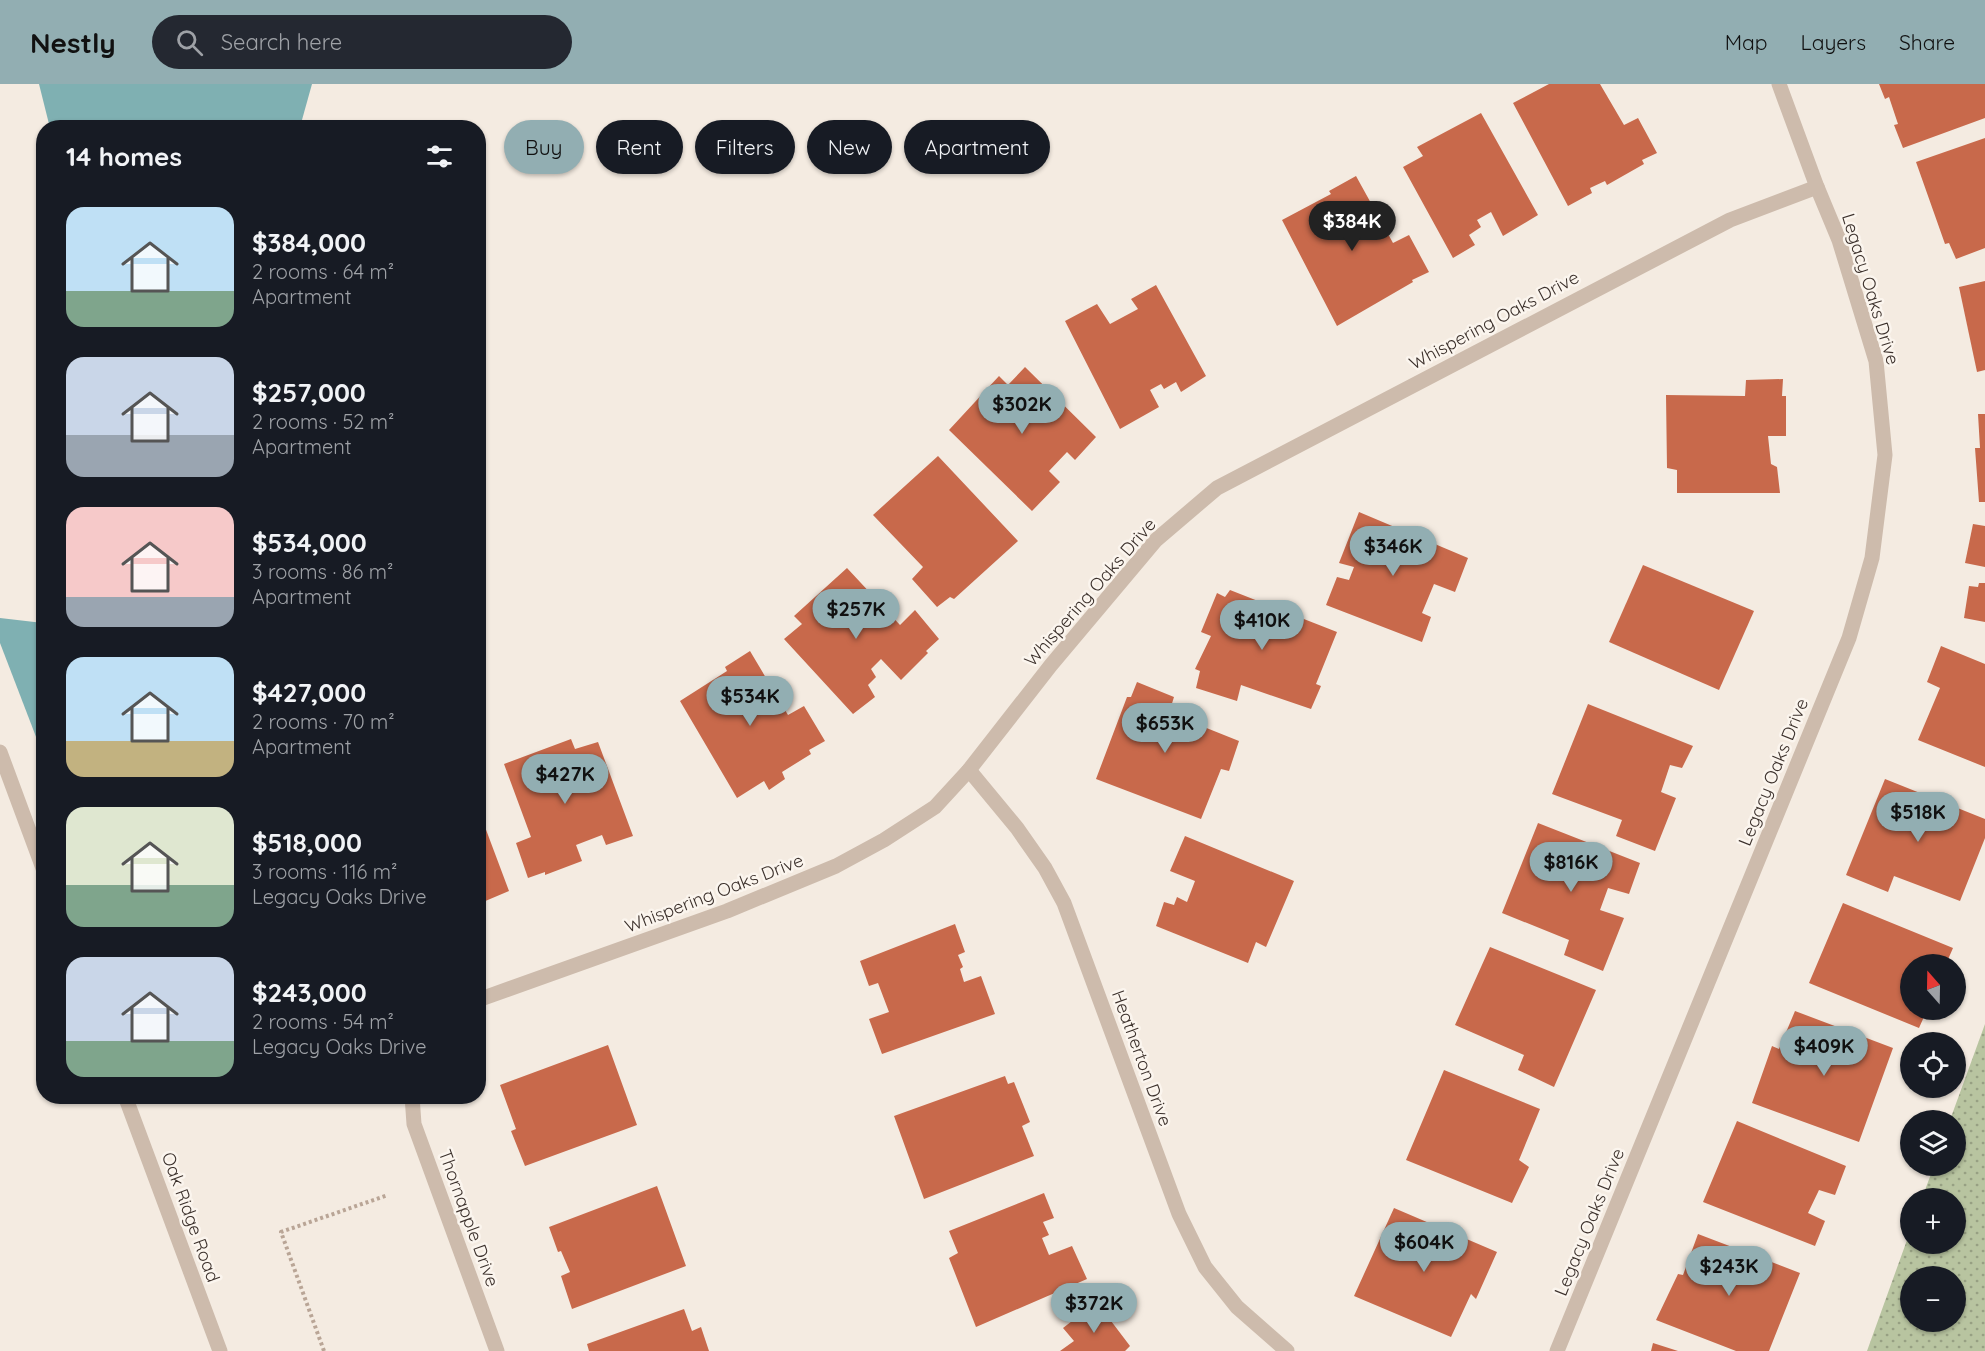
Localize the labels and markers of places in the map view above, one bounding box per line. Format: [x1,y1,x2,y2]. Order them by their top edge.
pin: $384K [1310,201,1394,252]
pin: $302K [980,384,1064,435]
pin: $346K [1351,526,1435,577]
pin: $257K [814,589,898,640]
pin: $410K [1220,600,1304,651]
pin: $534K [708,676,792,727]
pin: $653K [1123,703,1207,754]
pin: $427K [523,754,607,805]
pin: $518K [1876,792,1960,843]
pin: $816K [1529,842,1613,893]
pin: $409K [1782,1026,1866,1077]
pin: $604K [1382,1222,1466,1273]
pin: $243K [1687,1246,1771,1297]
pin: $372K [1052,1283,1136,1334]

